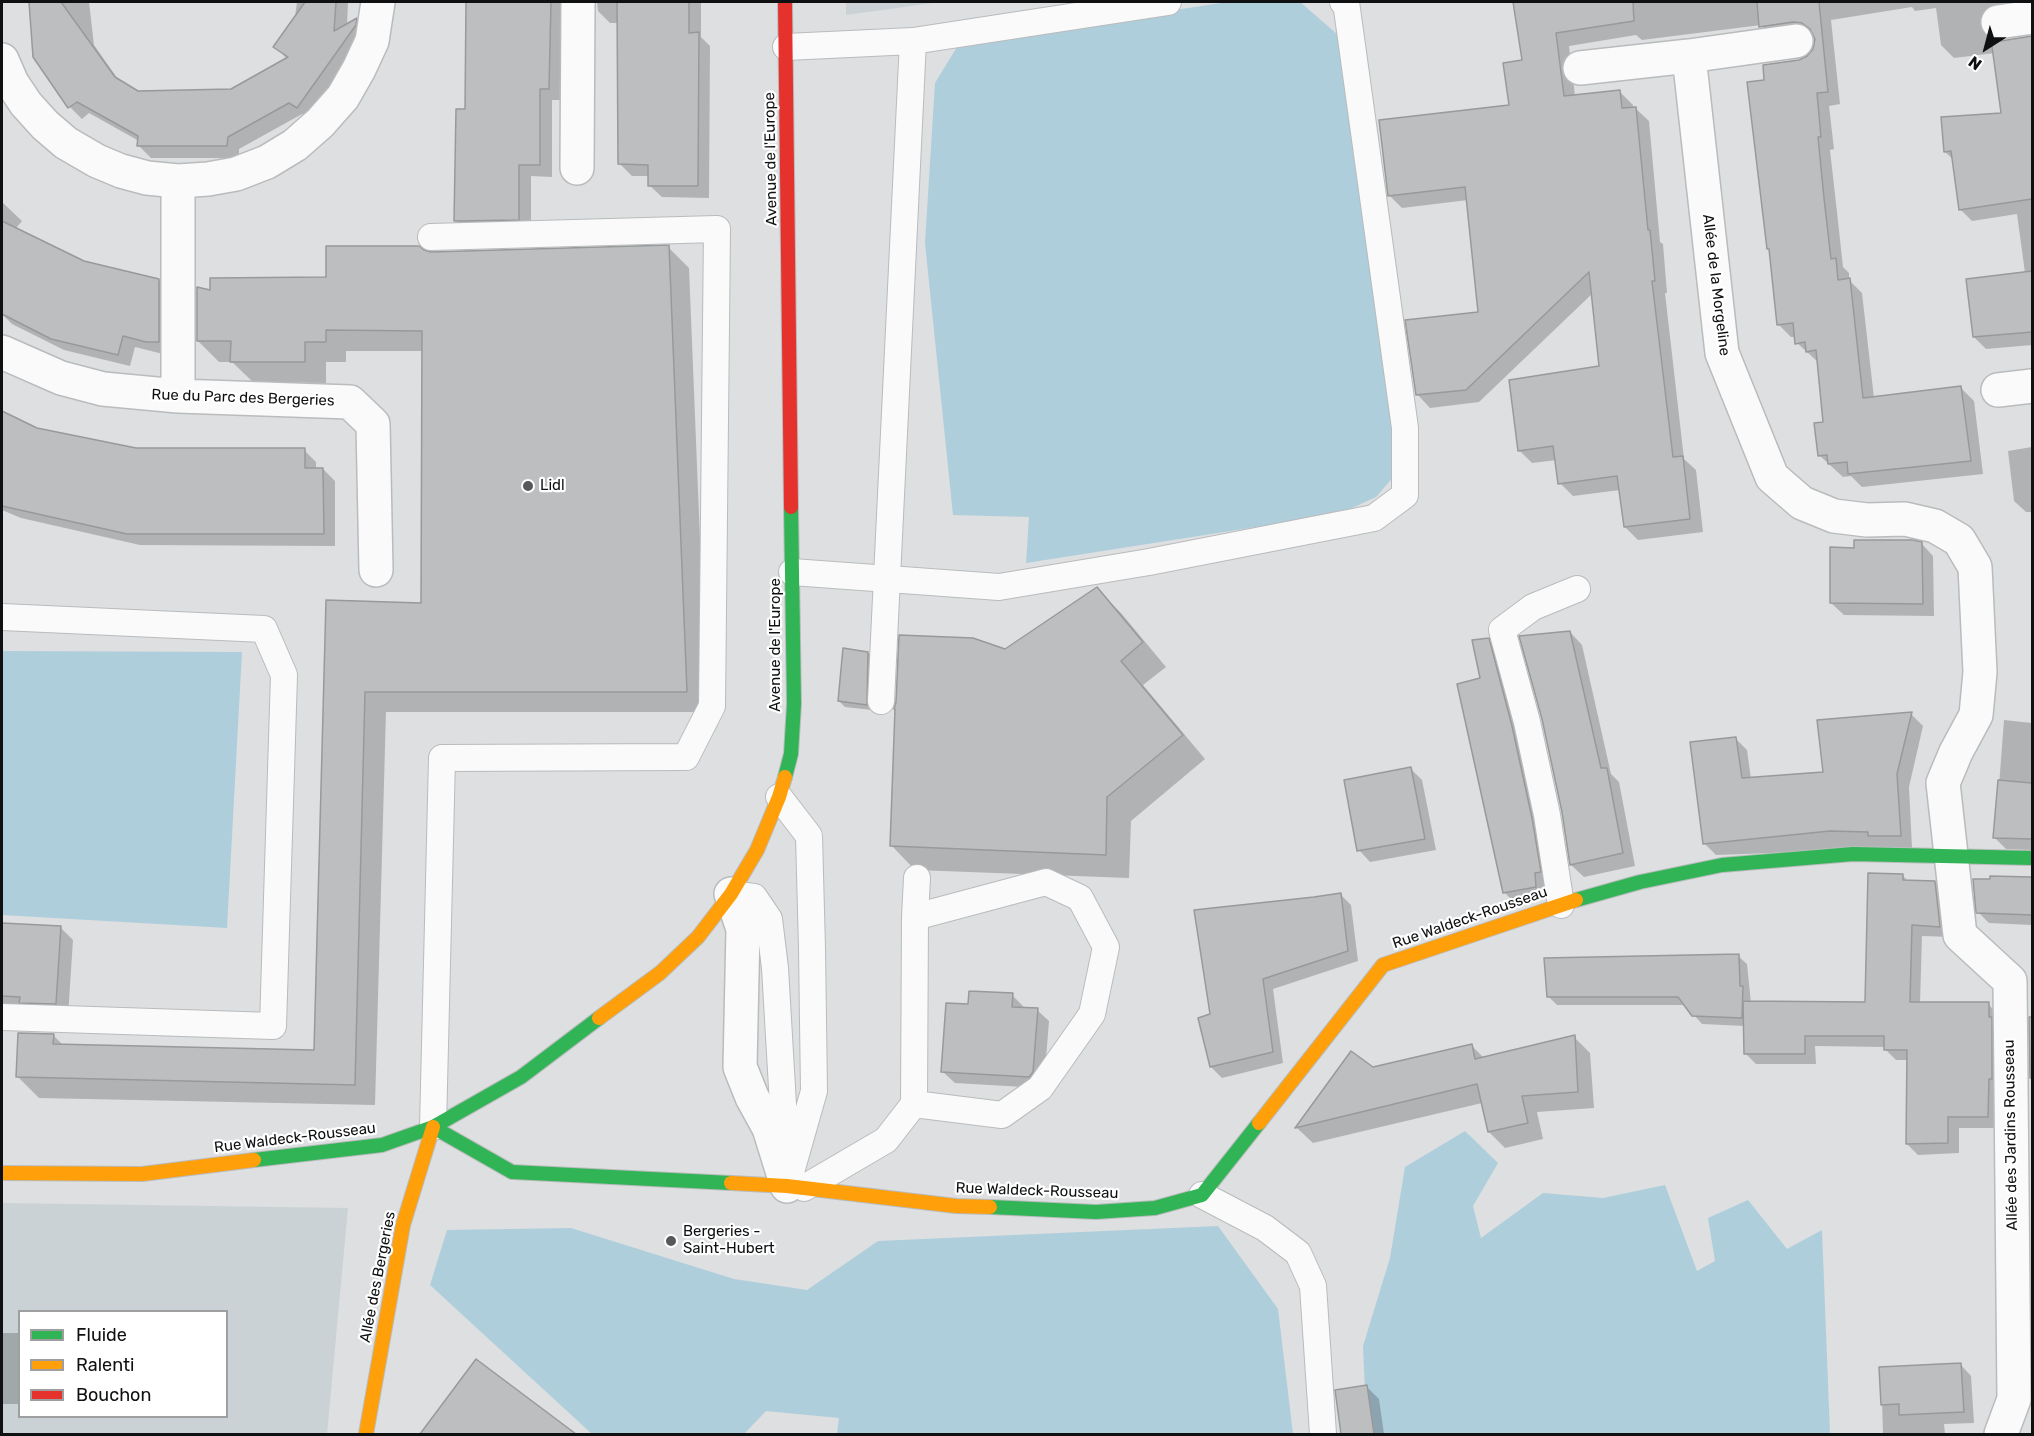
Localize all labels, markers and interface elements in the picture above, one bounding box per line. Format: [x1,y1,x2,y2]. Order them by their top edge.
north arrow [1956,18,2016,78]
text: N [1965,52,1985,74]
street label: Avenue de l'Europe [761,92,781,226]
street label: Allée de la Morgeline [1698,213,1734,357]
street label: Rue du Parc des Bergeries [151,386,335,410]
place label: Lidl [540,477,565,495]
marker: Lidl [521,479,535,493]
street label: Avenue de l'Europe [767,578,785,712]
street label: Rue Waldeck-Rousseau [1390,883,1550,953]
street label: Allée des Jardins Rousseau [2000,1039,2022,1231]
street label: Rue Waldeck-Rousseau [213,1119,377,1157]
street label: Rue Waldeck-Rousseau [955,1179,1119,1203]
street label: Allée des Bergeries [356,1210,400,1344]
place label: Bergeries - Saint-Hubert [683,1223,775,1258]
marker: Bergeries - Saint-Hubert [664,1234,678,1248]
legend [18,1310,228,1418]
text: Fluide [76,1324,127,1346]
text: Ralenti [76,1354,134,1376]
text: Bouchon [76,1384,151,1406]

